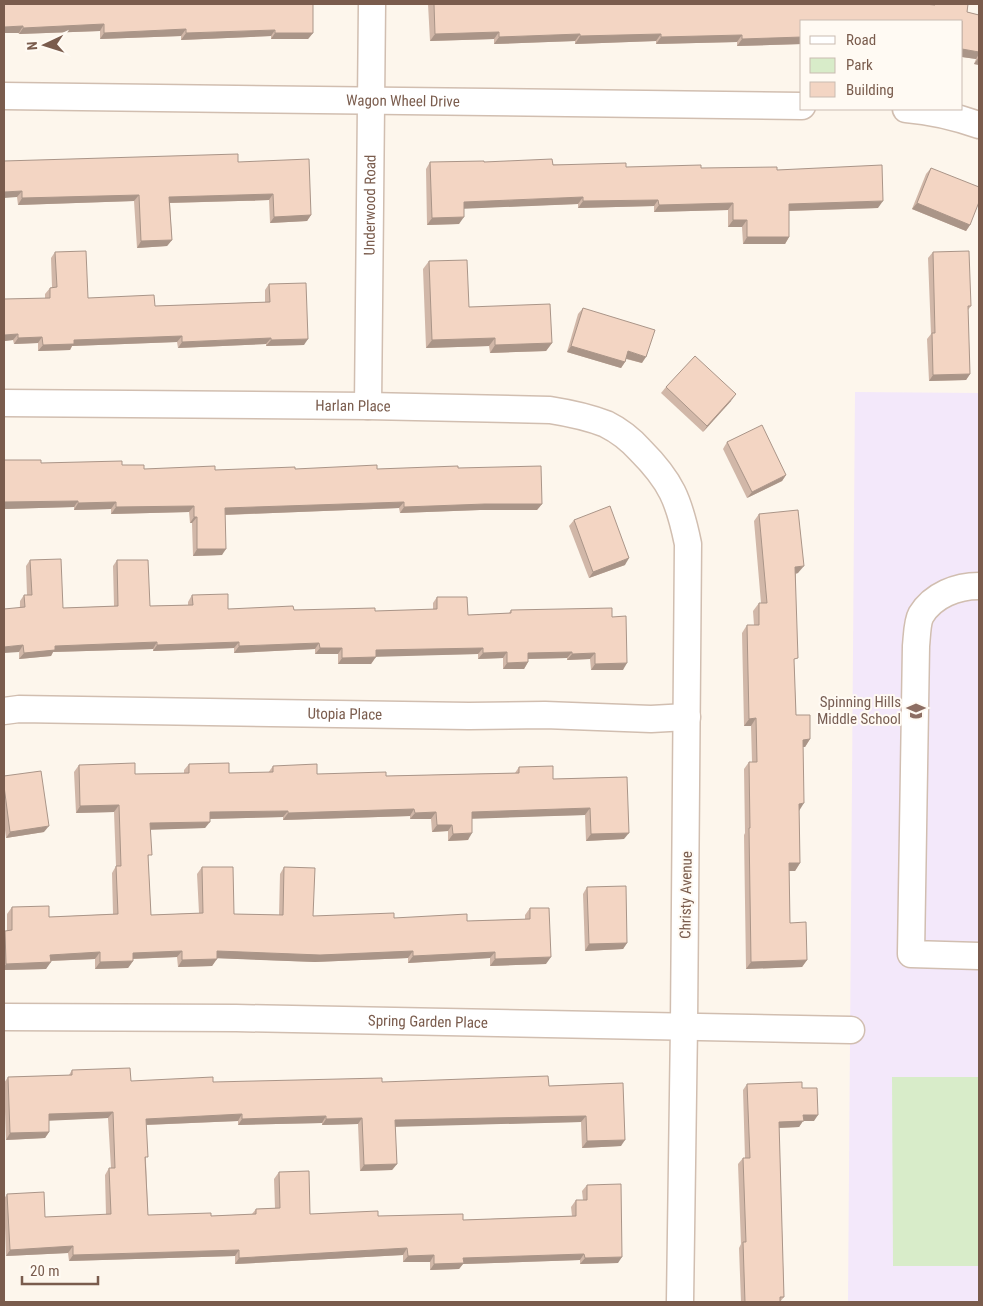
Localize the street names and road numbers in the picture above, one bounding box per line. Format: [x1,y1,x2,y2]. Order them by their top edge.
street label: Wagon Wheel Drive [346,91,460,111]
street label: Underwood Road [360,155,380,255]
street label: Harlan Place [315,397,391,415]
street label: Utopia Place [307,704,382,724]
street label: Christy Avenue [676,851,696,939]
street label: Spring Garden Place [368,1012,488,1032]

